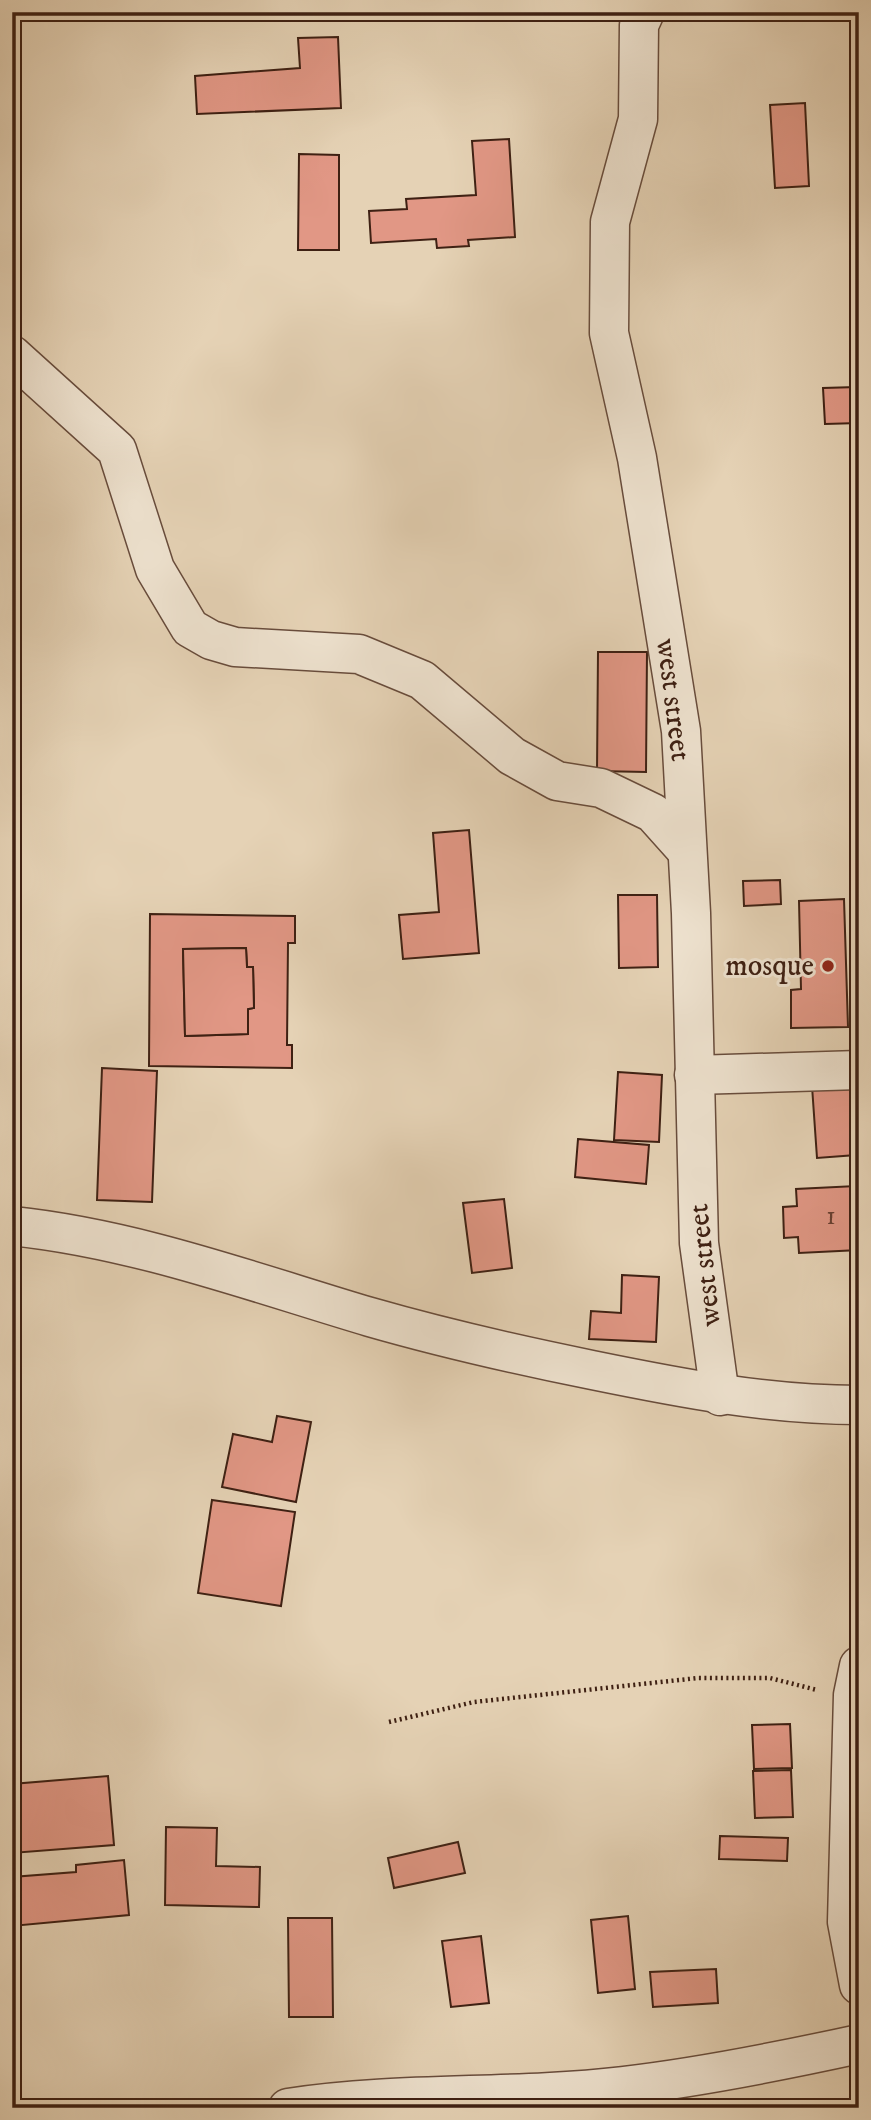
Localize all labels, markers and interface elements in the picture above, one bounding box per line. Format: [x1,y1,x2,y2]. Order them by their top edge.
street label: west street [647,636,699,763]
place label: mosque [725,948,814,985]
marker: mosque [820,958,836,974]
house number: 1 [826,1200,836,1233]
street label: west street [680,1202,730,1329]

